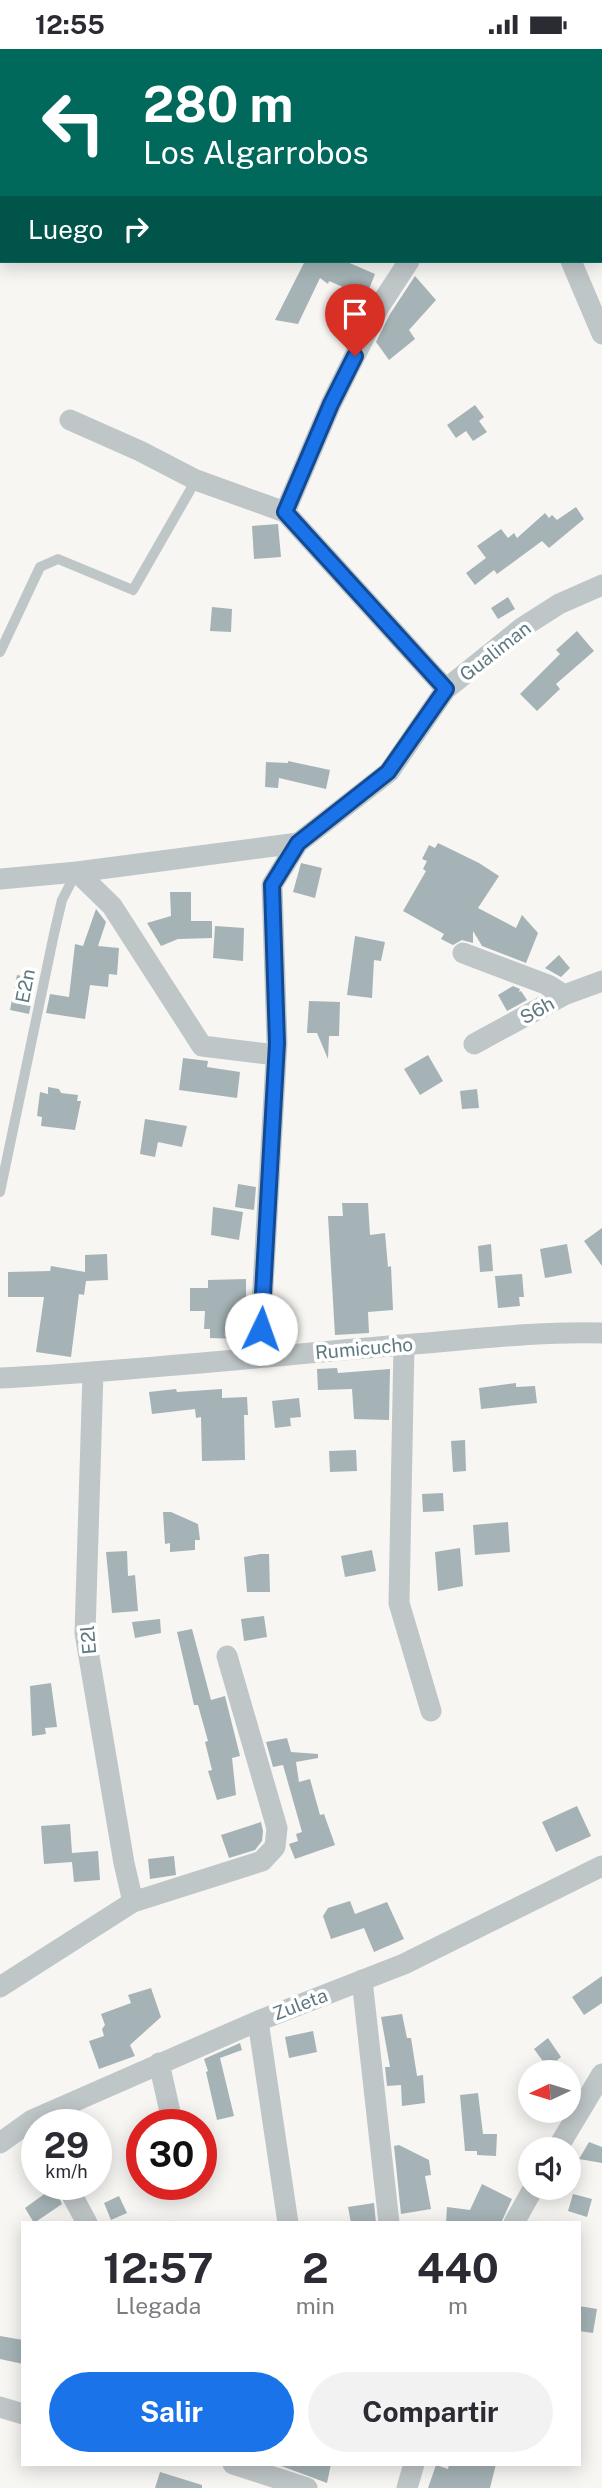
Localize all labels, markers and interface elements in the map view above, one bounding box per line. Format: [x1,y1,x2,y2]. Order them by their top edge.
text: 12:55 [35,9,105,40]
text: 280 m [143,75,293,133]
icon: left [28,77,119,168]
text: Los Algarrobos [143,134,369,171]
icon: right [117,210,155,248]
text: Luego [28,214,103,245]
pin [325,284,385,356]
icon: arrive [336,295,374,333]
street label: Gualiman [455,617,535,685]
street label: E2n [11,967,39,1005]
street label: S6h [516,992,558,1028]
position arrow [224,1292,298,1366]
street label: Rumicucho [314,1333,414,1363]
street label: E2l [76,1625,100,1655]
street label: Zuleta [270,1984,330,2024]
north arrow [518,2060,581,2123]
map controls [518,2060,581,2200]
speed limit sign: 30 [126,2109,217,2200]
text: 29 [44,2125,89,2166]
button: sound [518,2137,581,2200]
text: km/h [45,2161,88,2182]
text: 12:57 [103,2243,214,2292]
text: 2 [302,2243,329,2292]
text: 440 [417,2243,499,2292]
text: Llegada [115,2292,201,2319]
text: min [296,2292,335,2319]
text: m [448,2292,468,2319]
button: Salir [49,2372,294,2452]
button: Compartir [308,2372,553,2452]

